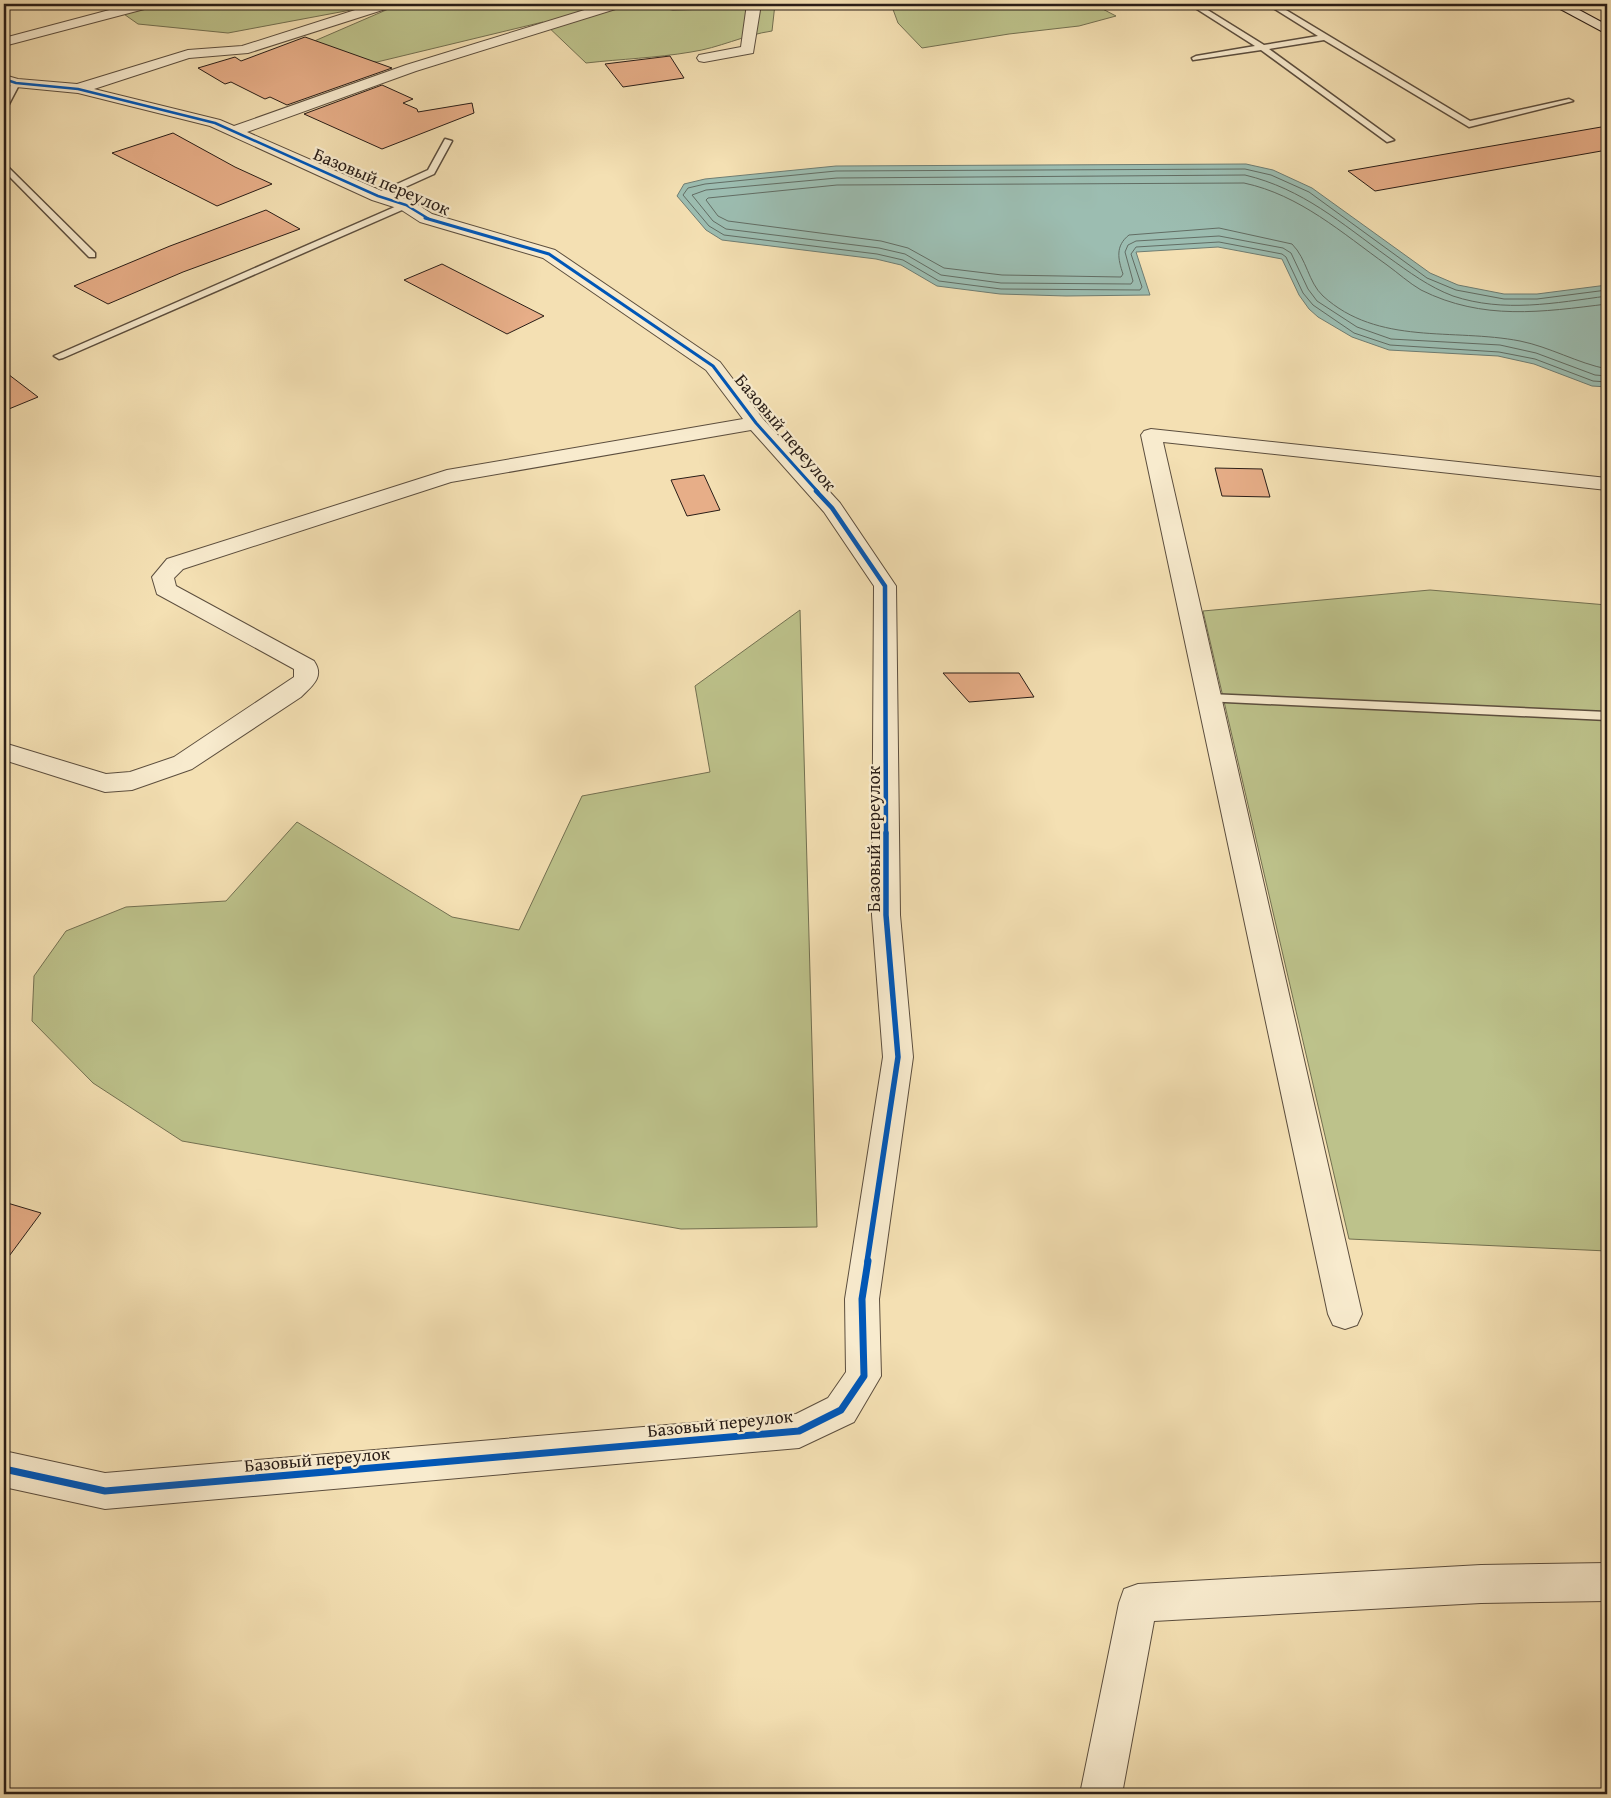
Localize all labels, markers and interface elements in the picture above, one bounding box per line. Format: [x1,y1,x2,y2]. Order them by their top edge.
street label: Базовый переулок [309,140,455,222]
street label: Базовый переулок [729,367,844,497]
street label: Базовый переулок [860,765,887,912]
street label: Базовый переулок [646,1402,795,1444]
street label: Базовый переулок [243,1439,392,1479]

